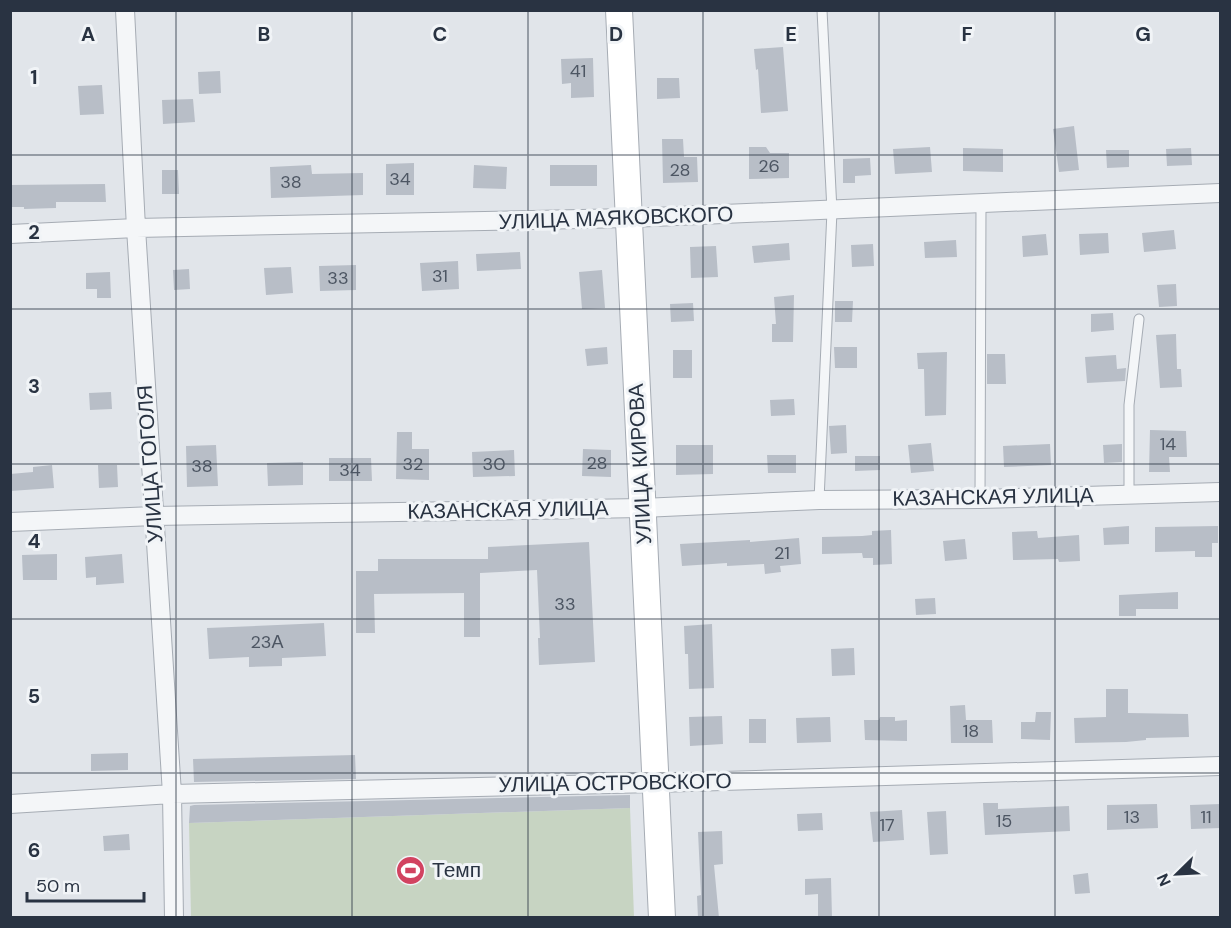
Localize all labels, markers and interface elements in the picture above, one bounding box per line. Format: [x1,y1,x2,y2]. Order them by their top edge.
text: A [81,21,95,47]
text: B [258,21,270,47]
text: C [433,21,447,47]
text: D [609,21,623,47]
text: E [785,21,797,47]
text: F [961,21,973,47]
text: G [1135,21,1151,47]
house number: 41 [570,59,586,83]
text: 1 [30,64,38,90]
house number: 26 [758,154,780,178]
house number: 28 [669,158,691,182]
house number: 34 [389,167,411,191]
house number: 38 [280,170,302,194]
street label: УЛИЦА МАЯКОВСКОГО [498,200,734,236]
text: 2 [28,219,40,245]
house number: 31 [432,264,448,288]
house number: 33 [327,266,349,290]
text: 3 [28,373,40,399]
street label: УЛИЦА КИРОВА [622,383,658,545]
street label: УЛИЦА ГОГОЛЯ [131,384,169,544]
house number: 14 [1160,432,1176,456]
house number: 28 [586,451,608,475]
house number: 32 [402,452,424,476]
house number: 30 [483,452,505,476]
house number: 38 [191,454,213,478]
house number: 34 [339,458,361,482]
street label: КАЗАНСКАЯ УЛИЦА [892,481,1094,513]
street label: КАЗАНСКАЯ УЛИЦА [407,494,609,526]
text: 4 [28,528,41,554]
house number: 21 [774,541,790,565]
house number: 33 [554,592,576,616]
house number: 23А [250,630,284,654]
text: 5 [28,683,40,709]
house number: 18 [963,719,979,743]
street label: УЛИЦА ОСТРОВСКОГО [498,767,732,799]
house number: 13 [1124,805,1140,829]
house number: 11 [1200,805,1212,829]
house number: 15 [996,809,1012,833]
house number: 17 [879,813,895,837]
text: 6 [28,837,40,863]
north arrow [1147,844,1207,904]
sports icon: Темп [395,854,427,886]
place label: Темп [432,856,481,884]
scale bar [27,865,144,903]
text: N [1152,870,1176,889]
text: 50 m [36,874,80,898]

